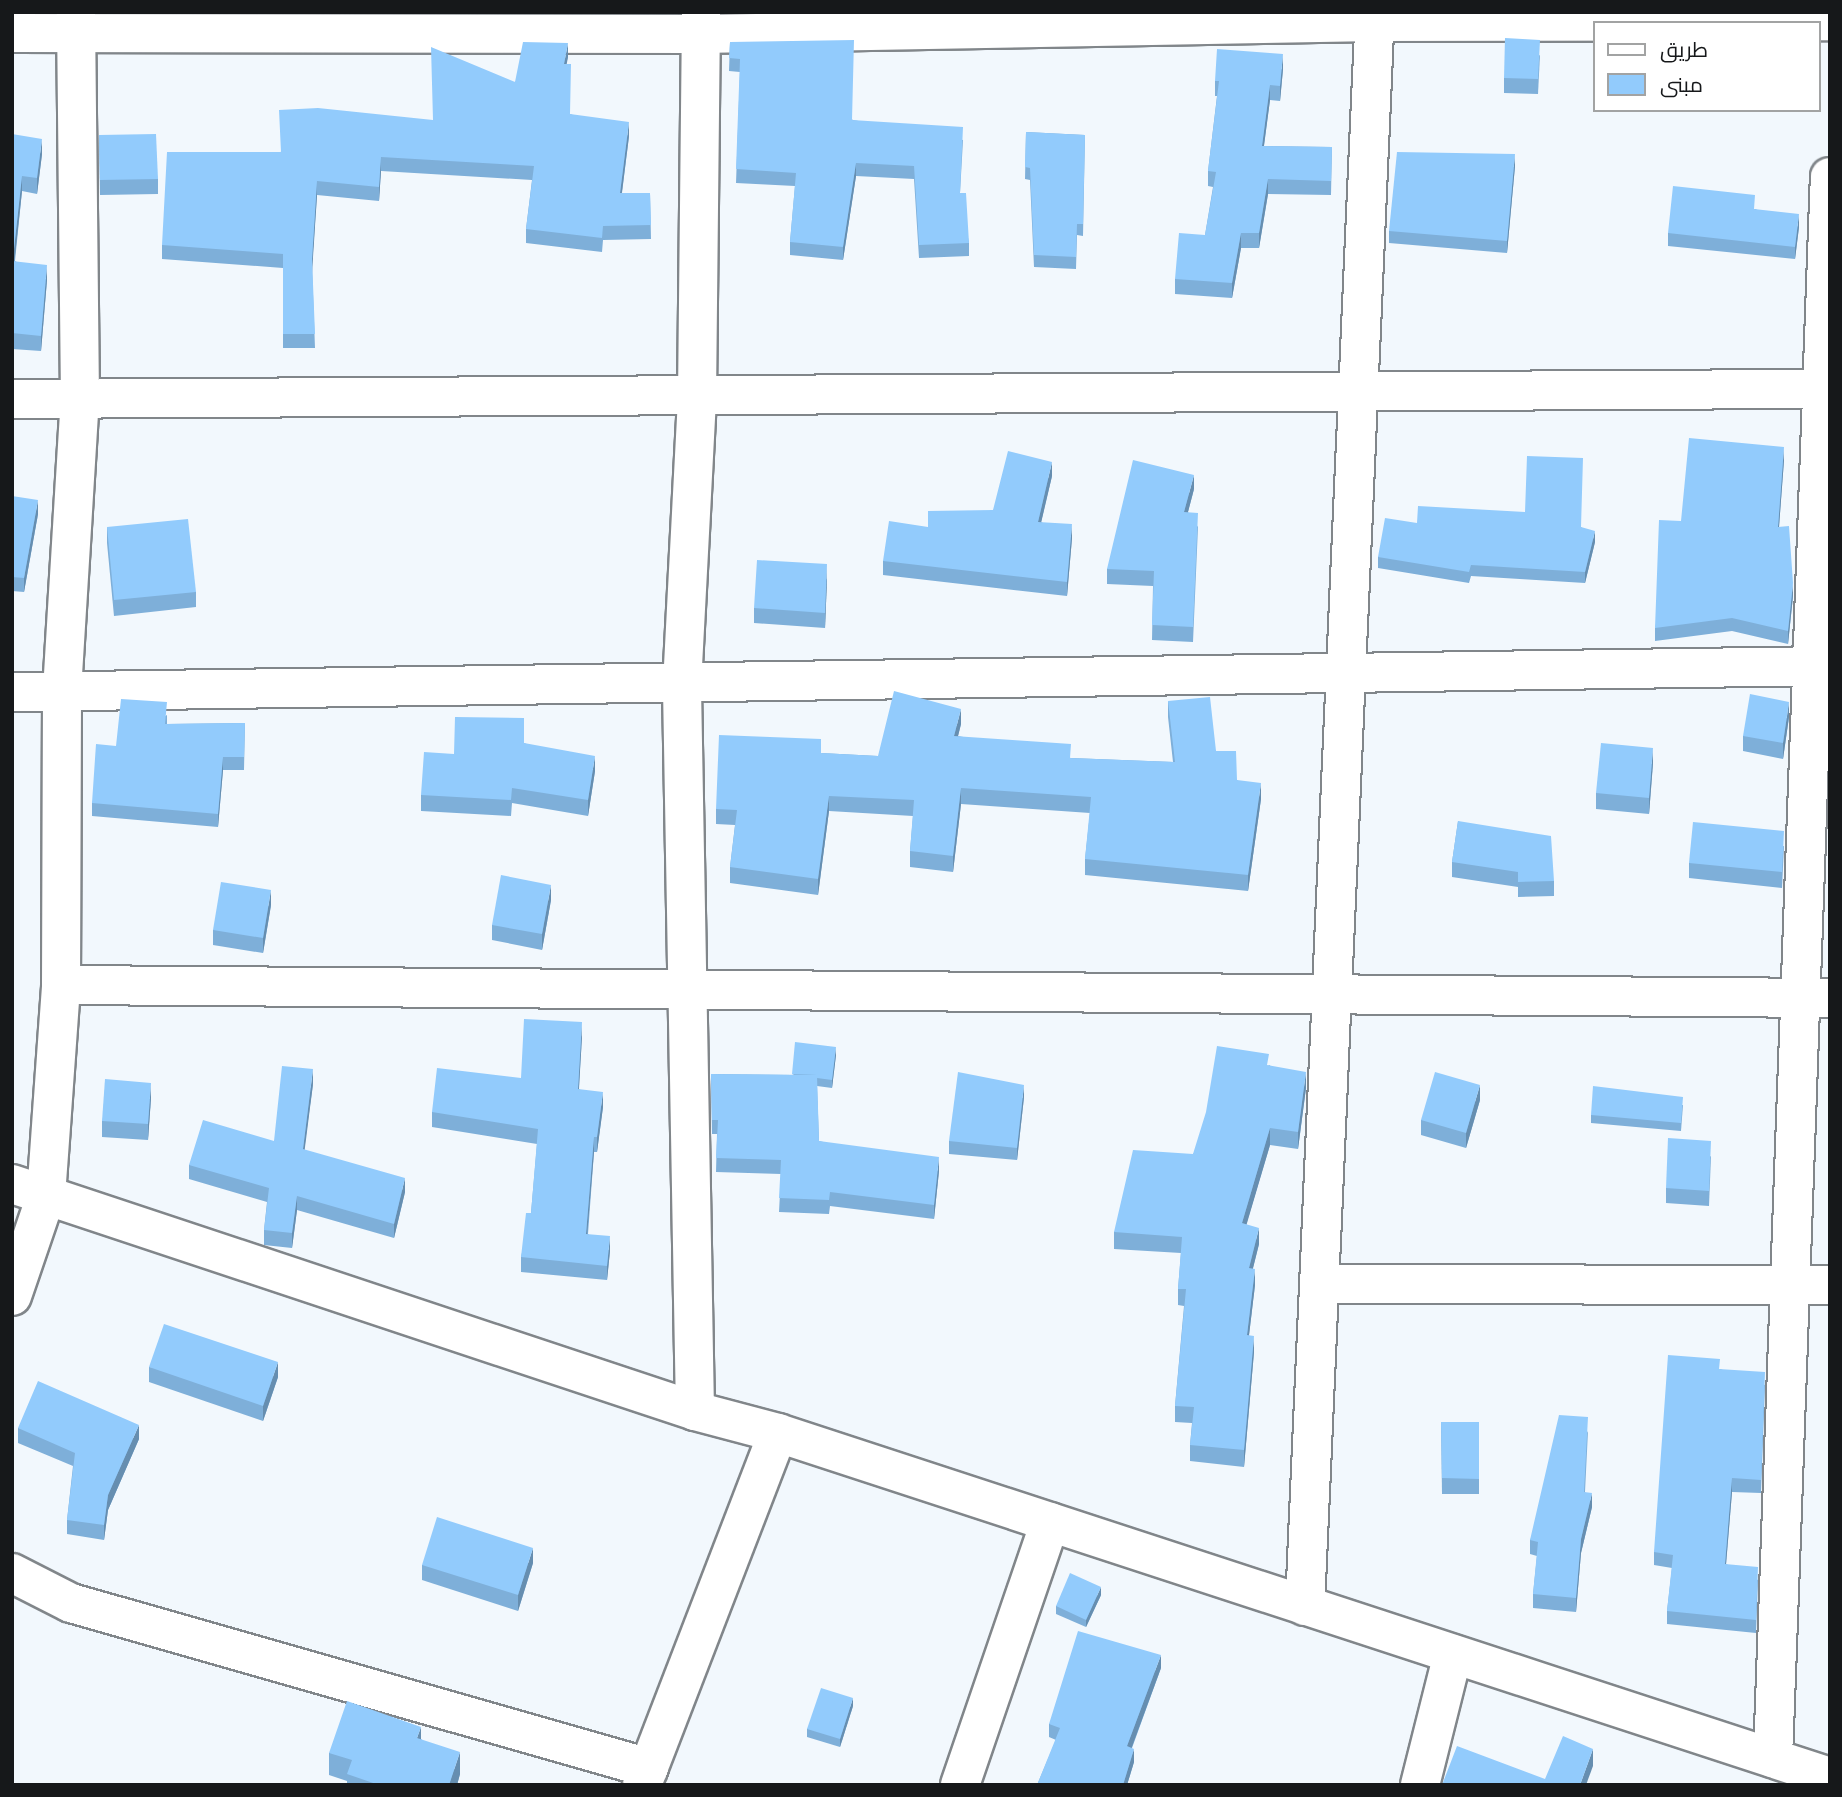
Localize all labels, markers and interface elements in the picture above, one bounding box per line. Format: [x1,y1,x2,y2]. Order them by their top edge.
legend [1594,21,1821,112]
text: طريق [1660,36,1708,64]
text: مبنى [1660,71,1703,99]

